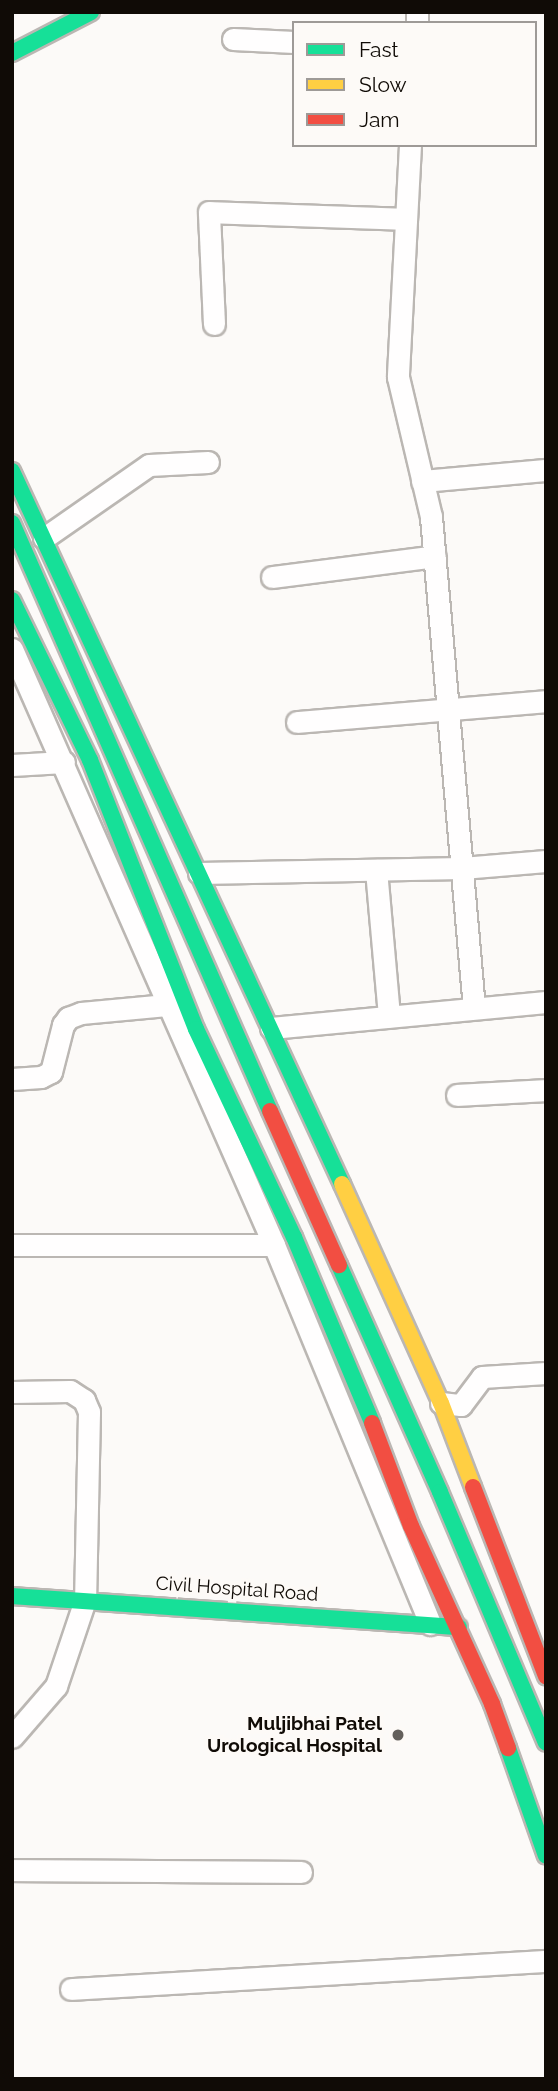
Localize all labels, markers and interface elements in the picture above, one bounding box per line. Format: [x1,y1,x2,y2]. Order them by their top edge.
legend [292,21,537,147]
text: Fast [359,37,399,62]
text: Slow [359,72,407,97]
text: Jam [359,107,400,132]
street label: Civil Hospital Road [154,1572,320,1606]
place label: Muljibhai Patel Urological Hospital [207,1713,382,1757]
marker: Muljibhai Patel Urological Hospital [388,1725,408,1745]

